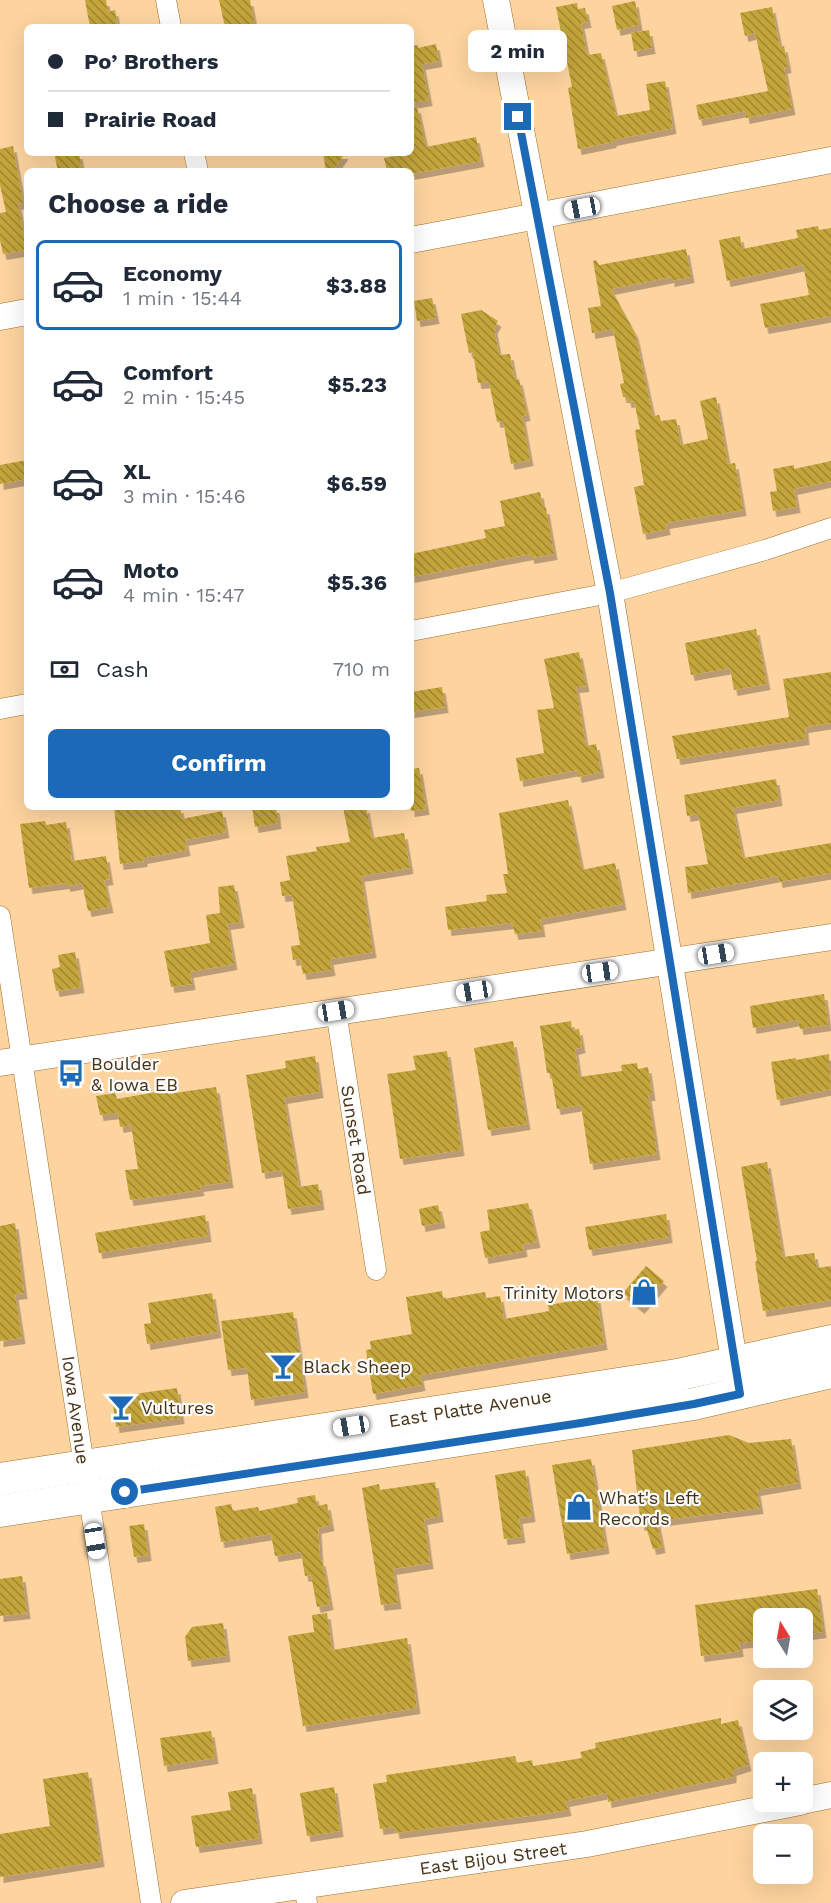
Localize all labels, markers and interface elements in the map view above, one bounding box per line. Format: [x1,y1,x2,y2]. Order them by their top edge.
callout: 2 min [468,30,568,72]
text: 2 min [490,39,545,63]
text: Po’ Brothers [84,49,218,74]
route end [504,103,531,130]
text: Prairie Road [84,107,217,132]
text: Choose a ride [48,188,228,220]
car [563,196,601,220]
icon: car [51,258,105,312]
text: Economy [123,261,222,286]
text: $3.88 [326,273,387,298]
text: 1 min · 15:44 [123,286,242,310]
icon: car [51,357,105,411]
text: Comfort [123,360,213,385]
text: $5.23 [328,372,387,397]
text: 2 min · 15:45 [123,385,245,409]
icon: car [51,456,105,510]
text: XL [123,459,151,484]
text: $6.59 [327,471,387,496]
text: 3 min · 15:46 [123,484,246,508]
icon: car [51,555,105,609]
text: Moto [123,558,179,583]
text: $5.36 [327,570,387,595]
text: 4 min · 15:47 [123,583,244,607]
icon: cash [48,653,81,686]
text: Cash [96,657,149,682]
text: 710 m [333,657,390,681]
button: Confirm [48,729,390,798]
car [697,942,735,966]
car [581,961,619,983]
car [455,979,493,1003]
car [317,999,355,1023]
place label: Boulder & Iowa EB [91,1053,178,1095]
bus stop icon: Boulder & Iowa EB [56,1058,86,1088]
street label: Sunset Road [337,1084,375,1196]
shop icon: Trinity Motors [629,1277,659,1307]
place label: Trinity Motors [503,1282,624,1303]
bar icon: Black Sheep [268,1351,298,1381]
street label: Iowa Avenue [58,1354,94,1466]
place label: Black Sheep [303,1356,411,1377]
street label: East Platte Avenue [387,1385,553,1431]
bar icon: Vultures [106,1392,136,1422]
place label: Vultures [141,1397,214,1418]
car [332,1414,370,1438]
route start [111,1478,138,1505]
place label: What's Left Records [599,1487,699,1529]
shop icon: What's Left Records [564,1492,594,1522]
car [83,1522,107,1560]
north arrow [753,1608,813,1668]
map controls [753,1608,813,1884]
button: layers [753,1680,813,1740]
button: + [753,1752,813,1812]
button: − [753,1824,813,1884]
street label: East Bijou Street [418,1837,568,1879]

